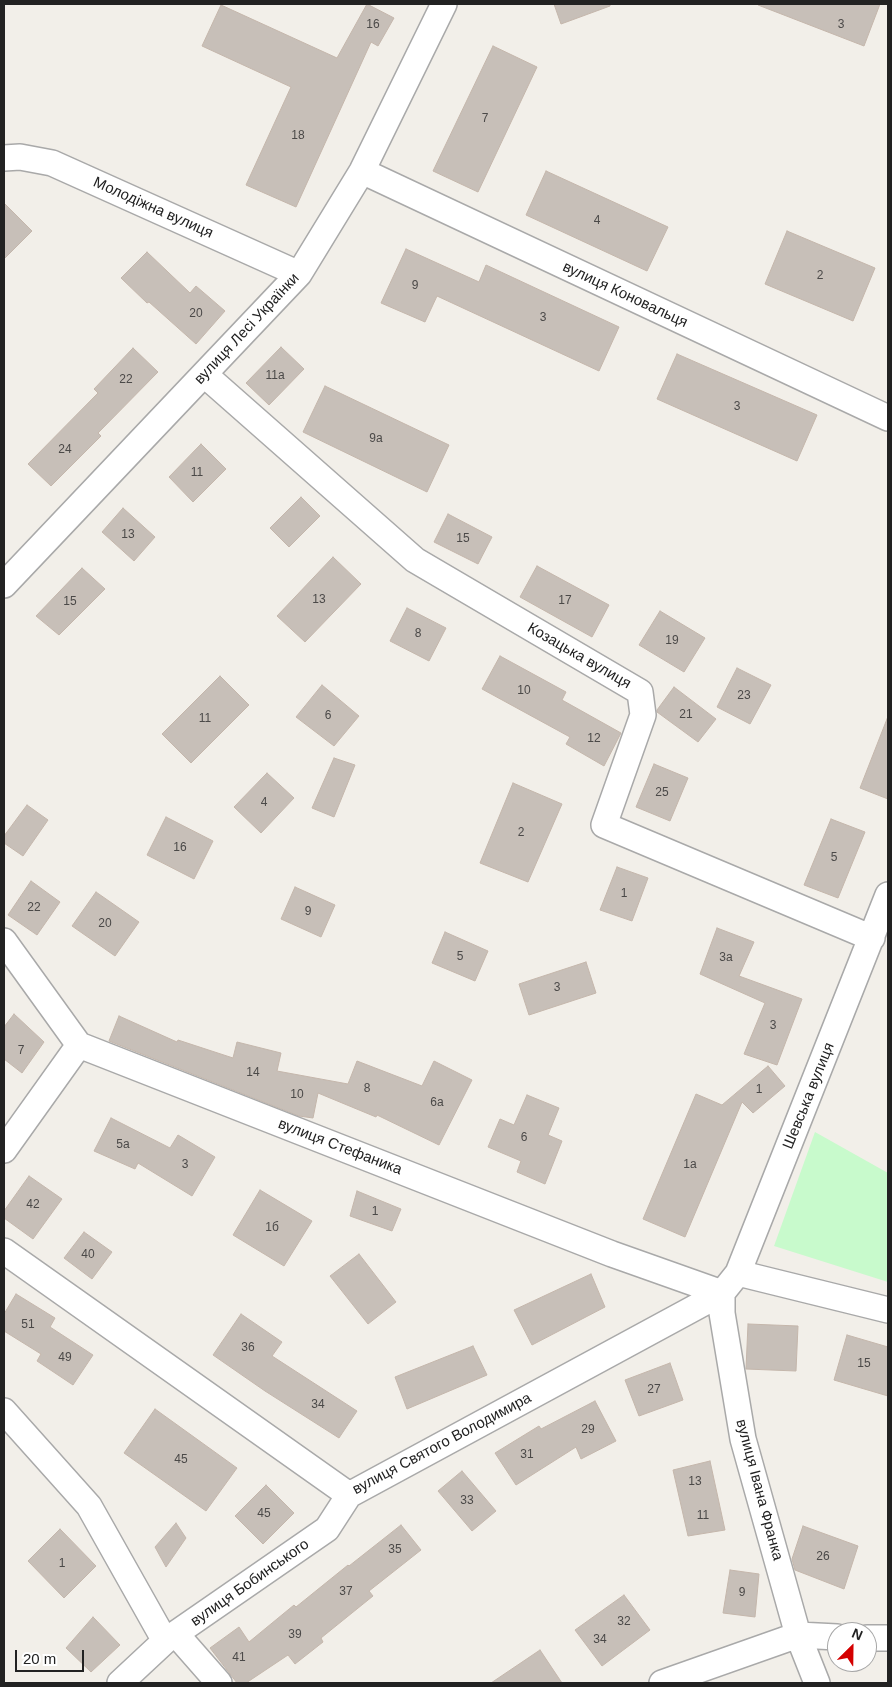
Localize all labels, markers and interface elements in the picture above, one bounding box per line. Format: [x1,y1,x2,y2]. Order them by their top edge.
house number: 16 [366,18,380,32]
house number: 3 [838,18,844,32]
house number: 7 [482,112,488,126]
house number: 18 [291,129,305,143]
street label: Молодіжна вулиця [90,174,216,242]
house number: 4 [594,214,600,228]
street label: вулиця Коновальця [560,258,690,332]
house number: 2 [817,269,823,283]
street label: вулиця Лесі Українки [191,270,303,388]
house number: 9 [412,279,418,293]
house number: 20 [189,307,203,321]
house number: 3 [540,311,546,325]
house number: 11а [265,369,285,383]
house number: 22 [119,373,133,387]
house number: 3 [734,400,740,414]
house number: 9а [369,432,383,446]
house number: 24 [58,443,72,457]
house number: 11 [191,466,203,480]
house number: 13 [121,528,135,542]
house number: 15 [456,532,470,546]
house number: 13 [312,593,326,607]
house number: 17 [558,594,572,608]
house number: 15 [63,595,77,609]
street label: Козацька вулиця [524,619,634,693]
house number: 8 [415,627,421,641]
house number: 19 [665,634,679,648]
house number: 10 [517,684,531,698]
house number: 23 [737,689,751,703]
house number: 21 [679,708,693,722]
house number: 6 [325,709,331,723]
house number: 11 [199,712,211,726]
house number: 12 [587,732,601,746]
house number: 25 [655,786,669,800]
house number: 4 [261,796,267,810]
house number: 2 [518,826,524,840]
house number: 16 [173,841,187,855]
house number: 5 [831,851,837,865]
house number: 1 [621,887,627,901]
house number: 22 [27,901,41,915]
house number: 9 [305,905,311,919]
house number: 20 [98,917,112,931]
house number: 5 [457,950,463,964]
house number: 3а [719,951,733,965]
house number: 3 [554,981,560,995]
house number: 3 [770,1019,776,1033]
street label: Шевська вулиця [779,1040,839,1152]
house number: 7 [18,1044,24,1058]
house number: 14 [246,1066,260,1080]
house number: 8 [364,1082,370,1096]
house number: 1 [756,1083,762,1097]
house number: 10 [290,1088,304,1102]
house number: 6а [430,1096,444,1110]
street label: вулиця Стефаника [275,1115,405,1179]
house number: 6 [521,1131,527,1145]
house number: 5а [116,1138,130,1152]
house number: 3 [182,1158,188,1172]
house number: 1а [683,1158,697,1172]
house number: 42 [26,1198,40,1212]
house number: 1 [372,1205,378,1219]
house number: 1б [265,1221,279,1235]
house number: 40 [81,1248,95,1262]
house number: 51 [21,1318,35,1332]
house number: 36 [241,1341,255,1355]
house number: 49 [58,1351,72,1365]
house number: 15 [857,1357,871,1371]
house number: 27 [647,1383,661,1397]
street label: вулиця Святого Володимира [350,1389,534,1499]
house number: 34 [311,1398,325,1412]
street label: вулиця Івана Франка [731,1417,787,1563]
house number: 29 [581,1423,595,1437]
house number: 31 [520,1448,534,1462]
house number: 45 [174,1453,188,1467]
house number: 13 [688,1475,702,1489]
house number: 33 [460,1494,474,1508]
house number: 45 [257,1507,271,1521]
house number: 11 [697,1509,709,1523]
street label: вулиця Бобинського [187,1535,313,1631]
house number: 35 [388,1543,402,1557]
house number: 26 [816,1550,830,1564]
house number: 1 [59,1557,65,1571]
house number: 37 [339,1585,353,1599]
house number: 9 [739,1586,745,1600]
house number: 32 [617,1615,631,1629]
north arrow [827,1622,877,1672]
text: N [850,1625,865,1643]
house number: 39 [288,1628,302,1642]
house number: 34 [593,1633,607,1647]
scale bar [18,1640,86,1672]
text: 20 m [23,1650,56,1667]
house number: 41 [232,1651,246,1665]

